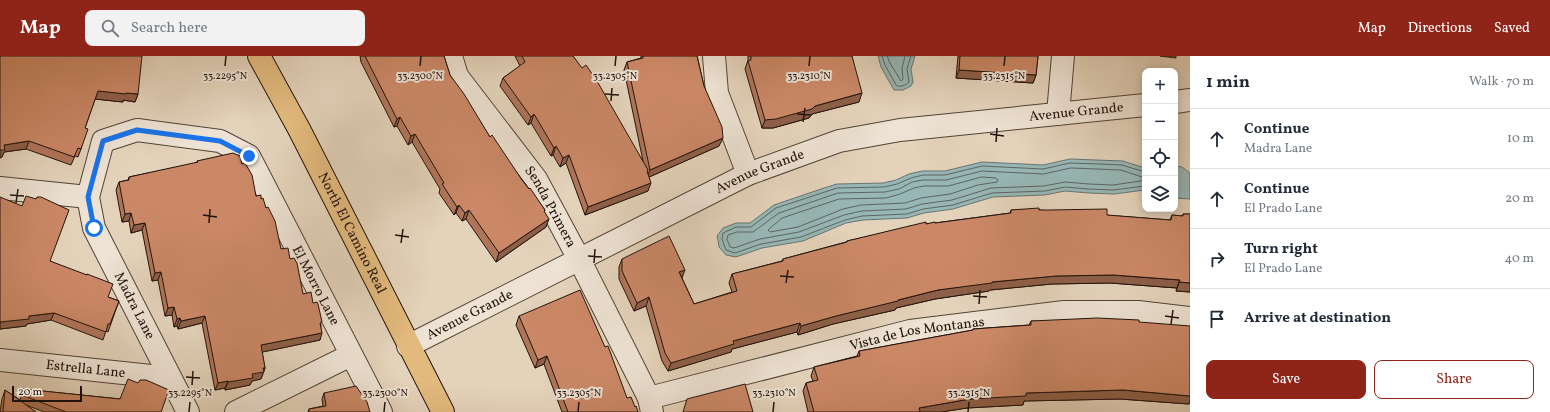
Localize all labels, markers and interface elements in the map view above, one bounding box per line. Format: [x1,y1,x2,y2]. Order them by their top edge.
search box [85,10,365,46]
text: Map [20,15,61,41]
icon: search [99,17,121,39]
text: Search here [131,18,208,39]
text: Map [1358,19,1386,38]
text: Directions [1408,19,1472,38]
text: Saved [1494,19,1530,38]
map controls [1142,68,1178,212]
button: + [1142,68,1178,104]
text: 33.2295°N [203,69,248,83]
text: 33.2300°N [397,69,443,83]
text: 33.2305°N [593,69,638,83]
text: 33.2310°N [787,69,831,83]
text: 33.2315°N [983,69,1026,83]
text: 1 min [1206,71,1250,94]
text: Walk · 70 m [1469,73,1534,91]
street label: Avenue Grande [1028,98,1125,126]
button: − [1142,104,1178,140]
text: Continue [1244,119,1309,140]
icon: ahead [1206,128,1228,150]
text: 10 m [1507,130,1534,148]
button: locate [1142,140,1178,176]
text: Madra Lane [1244,140,1312,158]
street label: Avenue Grande [712,145,807,198]
route end [240,147,258,165]
street label: Senda Primera [520,162,581,251]
street label: North El Camino Real [313,169,391,297]
button: layers [1142,176,1178,212]
text: Continue [1244,179,1309,200]
icon: ahead [1206,188,1228,210]
text: 20 m [1505,190,1534,208]
text: El Prado Lane [1244,200,1322,218]
route start [85,219,103,237]
text: Turn right [1244,239,1318,260]
street label: El Morro Lane [287,242,344,329]
icon: right [1206,248,1228,270]
text: 40 m [1505,250,1534,268]
text: El Prado Lane [1244,260,1322,278]
street label: Madra Lane [109,269,159,343]
street label: Avenue Grande [423,285,516,345]
icon: arrive [1206,308,1228,330]
text: Arrive at destination [1244,308,1391,329]
street label: Vista de Los Montanas [848,312,986,356]
street label: Estrella Lane [45,355,127,383]
button: Save [1206,360,1366,399]
button: Share [1374,360,1534,399]
scale bar [12,384,82,403]
text: 20 m [18,385,42,400]
text: 33.2295°N [168,386,213,400]
text: 33.2300°N [362,386,408,400]
text: 33.2305°N [557,386,602,400]
text: 33.2310°N [752,386,796,400]
text: 33.2315°N [948,386,991,400]

